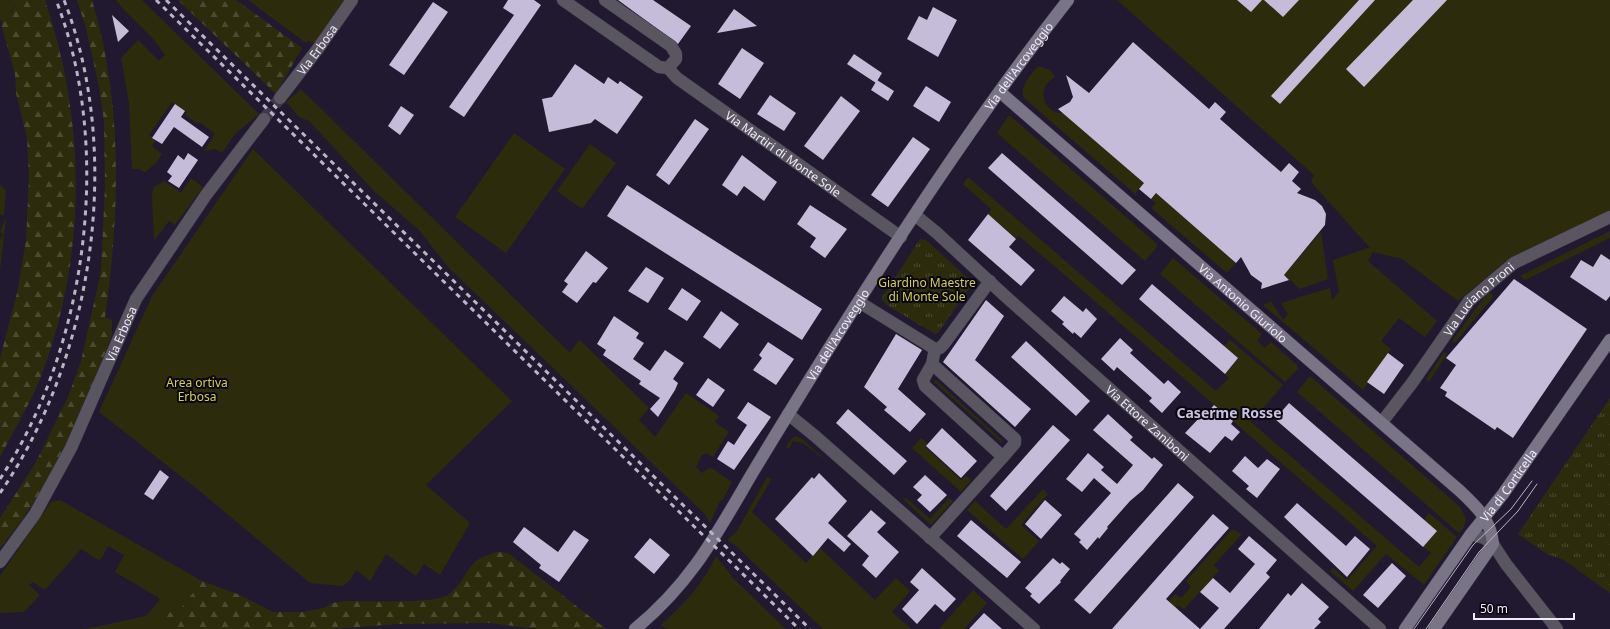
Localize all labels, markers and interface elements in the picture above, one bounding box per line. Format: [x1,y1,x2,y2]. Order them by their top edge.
street label: Via dell'Arcoveggio [980,18,1057,113]
street label: Via Erbosa [293,21,341,78]
street label: Via Martiri di Monte Sole [722,107,845,201]
street label: Via Luciano Proni [1439,258,1518,339]
street label: Via Antonio Giuriolo [1195,260,1291,346]
park label: Giardino Maestre di Monte Sole [878,274,976,305]
street label: Via dell'Arcoveggio [802,285,873,384]
street label: Via Erbosa [101,304,140,364]
park label: Area ortiva Erbosa [166,374,228,405]
street label: Via Ettore Zaniboni [1102,381,1193,465]
district label: Caserme Rosse [1176,403,1282,422]
street label: Via di Corticella [1476,445,1540,525]
scale bar [1474,595,1574,621]
text: 50 m [1480,600,1508,617]

